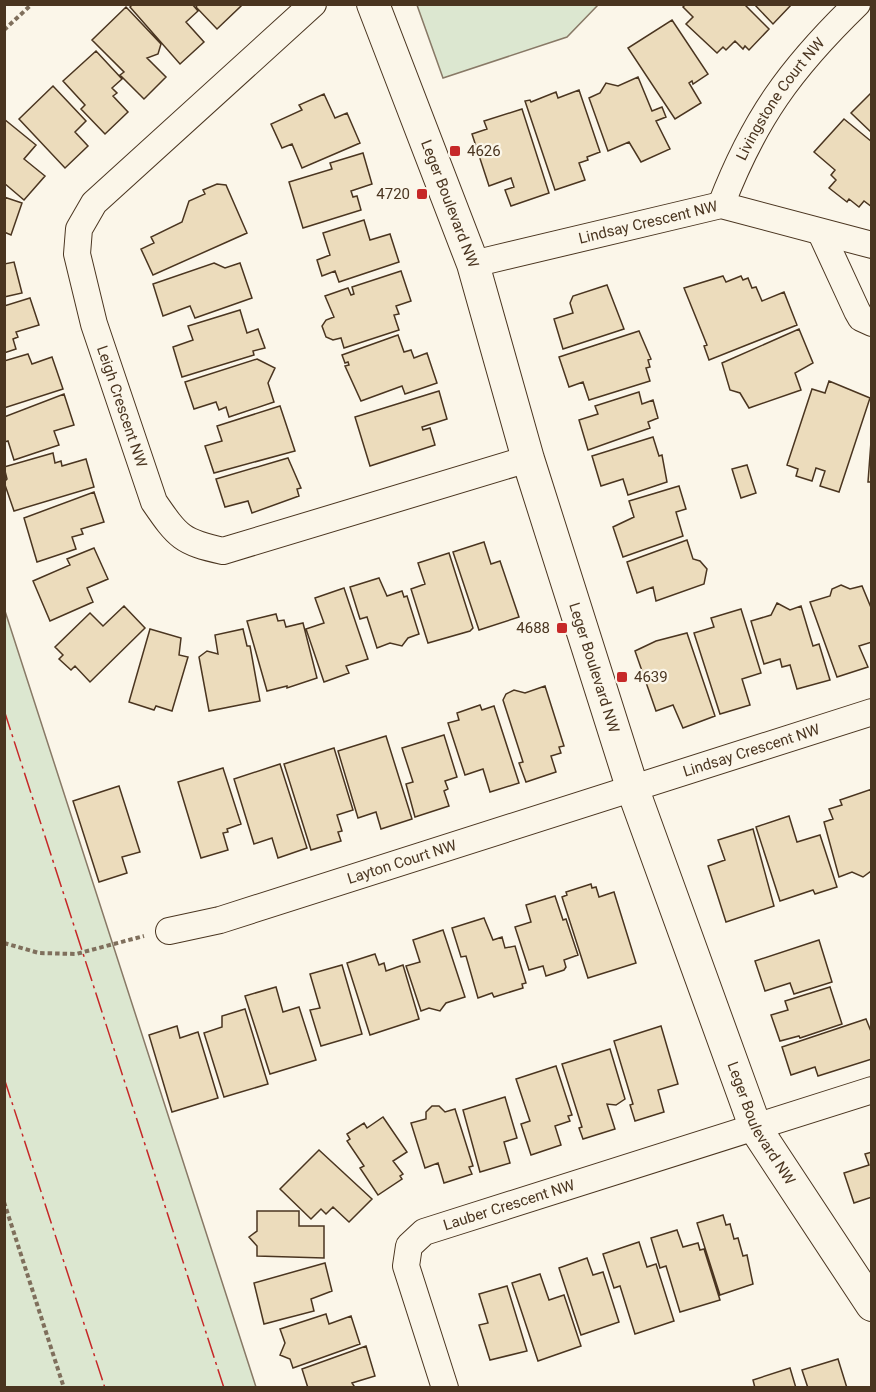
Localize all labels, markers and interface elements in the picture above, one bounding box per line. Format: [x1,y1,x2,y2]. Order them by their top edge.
street label: Livingstone Court NW [732,34,828,163]
street label: Leger Boulevard NW [417,137,483,270]
place label: 4626 [467,142,501,160]
marker: 4626 [448,144,462,158]
place label: 4720 [376,185,410,203]
marker: 4720 [415,187,429,201]
street label: Lindsay Crescent NW [577,197,719,248]
street label: Leigh Crescent NW [93,343,151,470]
street label: Leger Boulevard NW [565,600,623,735]
place label: 4688 [516,619,550,637]
marker: 4688 [555,621,569,635]
place label: 4639 [634,668,668,686]
marker: 4639 [615,670,629,684]
street label: Lindsay Crescent NW [681,720,822,781]
street label: Layton Court NW [345,836,459,888]
street label: Leger Boulevard NW [723,1059,799,1188]
street label: Lauber Crescent NW [441,1176,577,1234]

